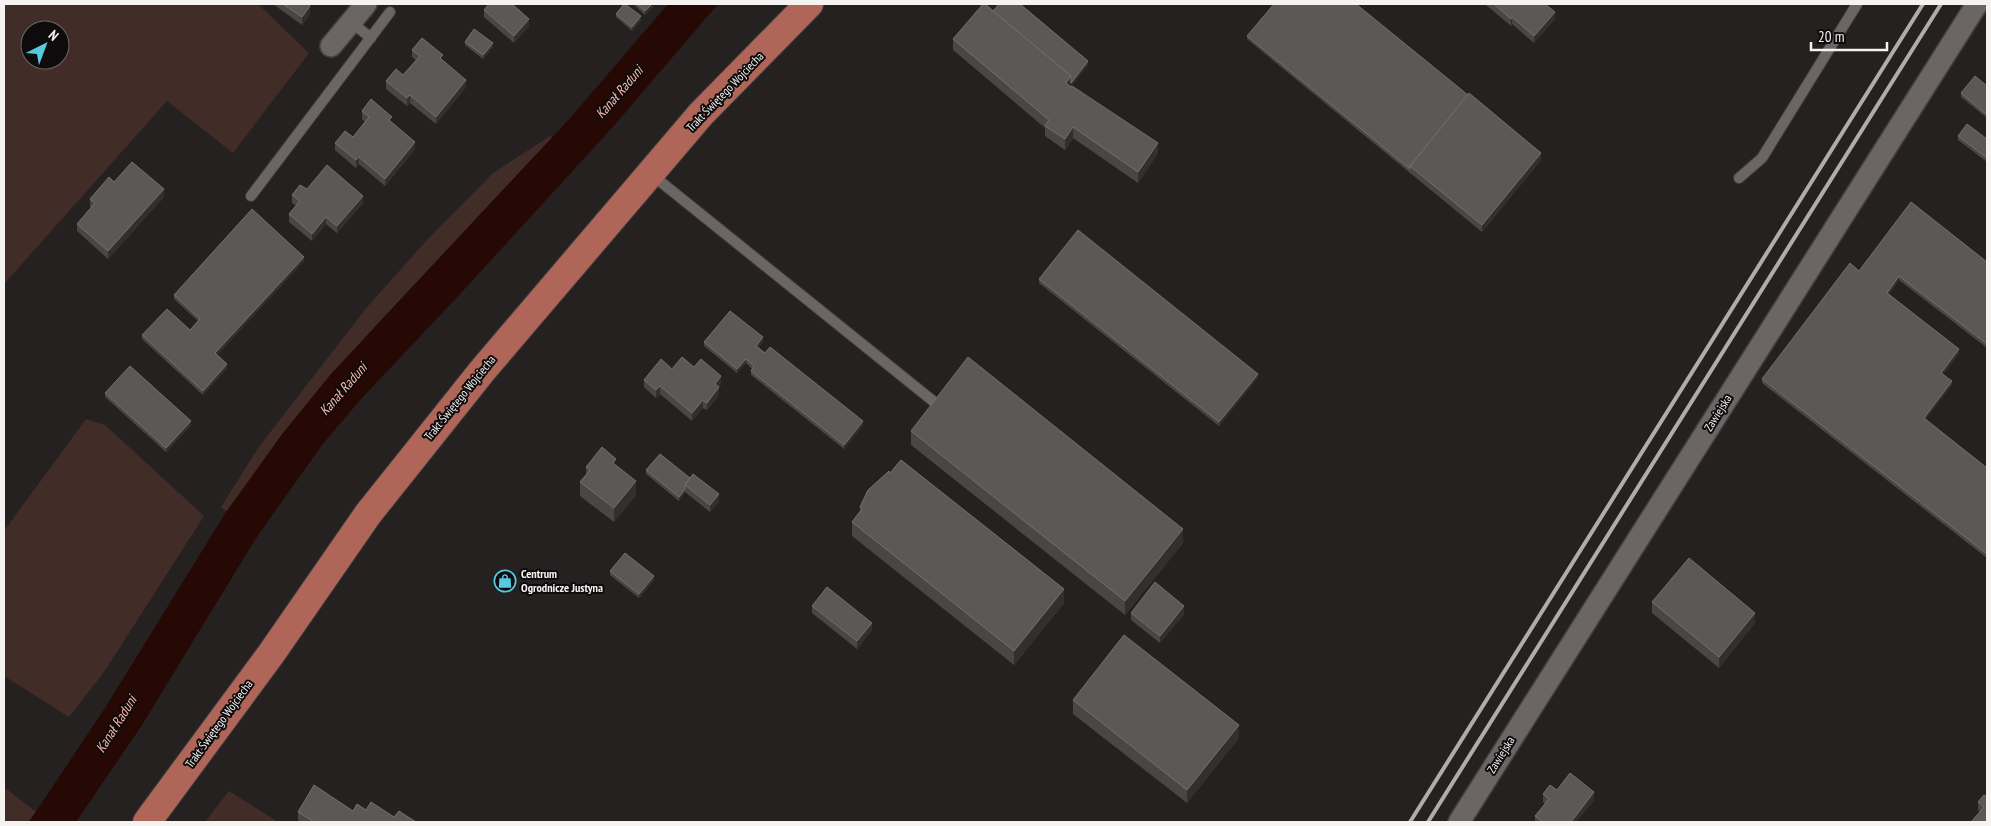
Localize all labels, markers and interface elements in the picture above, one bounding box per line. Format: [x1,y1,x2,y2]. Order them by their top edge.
north arrow [20,20,70,70]
scale bar [1811,20,1887,52]
text: N [45,26,63,45]
text: 20 m [1818,27,1844,46]
street label: Trakt Świętego Wojciecha [683,49,767,135]
water label: Kanał Raduni [591,61,648,122]
street label: Trakt Świętego Wojciecha [421,352,499,443]
water label: Kanał Raduni [315,358,372,419]
street label: Zawiejska [1700,391,1735,434]
place label: Centrum Ogrodnicze Justyna [521,566,603,595]
shop icon: Centrum Ogrodnicze Justyna [493,569,517,593]
street label: Trakt Świętego Wojciecha [182,677,256,771]
water label: Kanał Raduni [91,690,142,756]
street label: Zawiejska [1483,733,1518,776]

